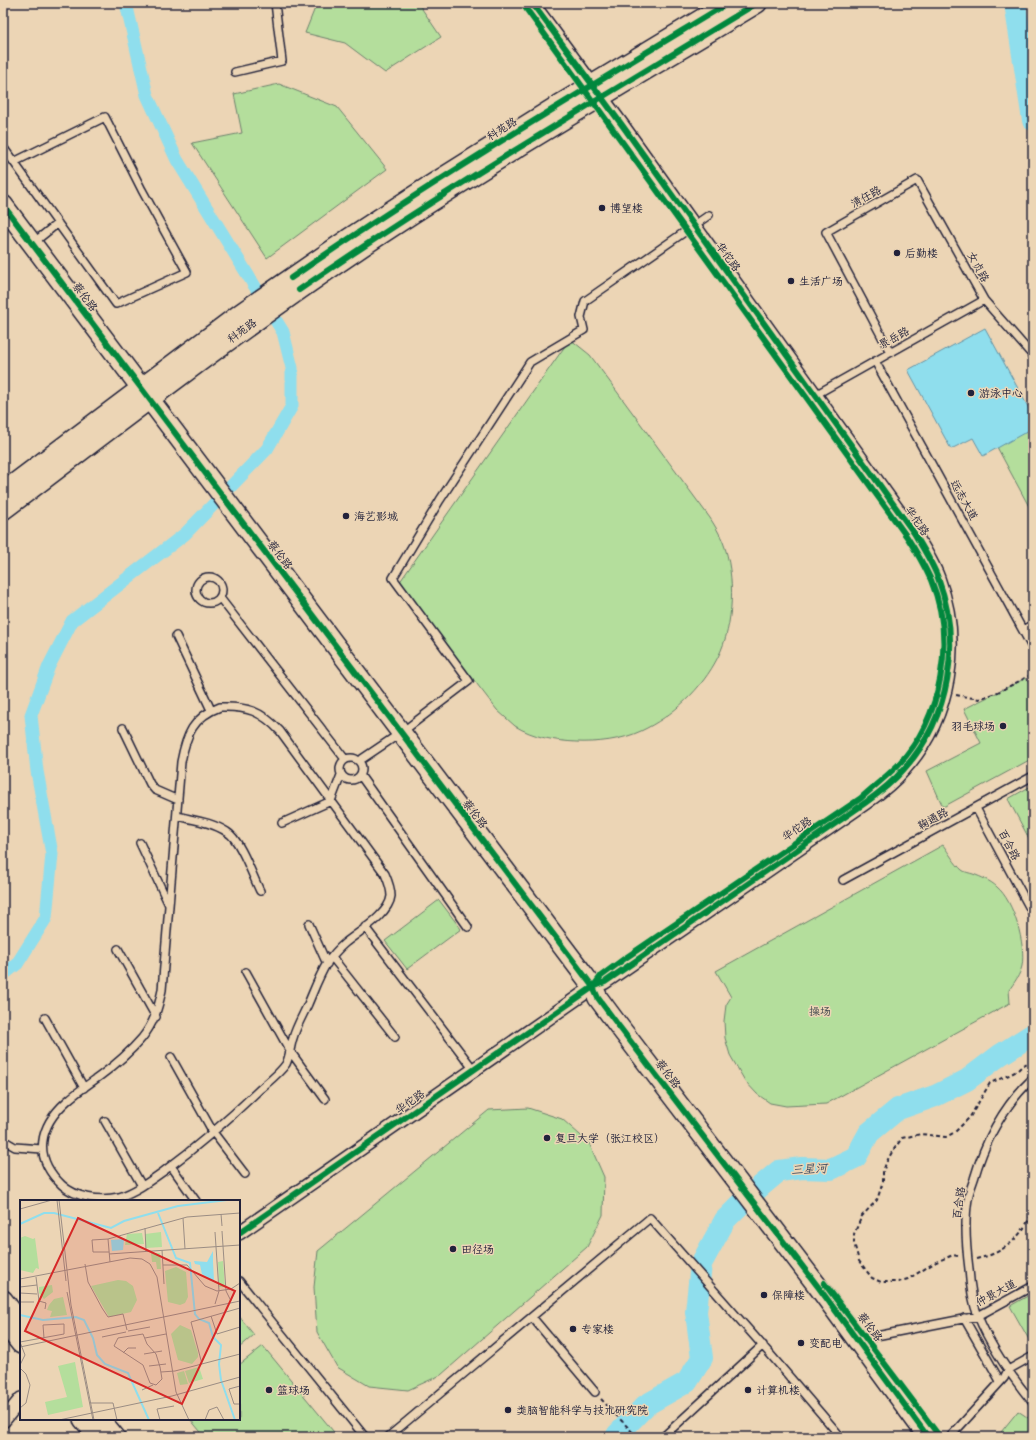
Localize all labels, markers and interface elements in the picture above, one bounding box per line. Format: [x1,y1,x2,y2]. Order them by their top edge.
street label: 科苑路 [484,114,520,144]
street label: 清任路 [848,182,884,212]
place label: 博望楼 [610,201,643,216]
marker: 博望楼 [597,203,607,213]
street label: 华佗路 [712,239,744,275]
place label: 后勤楼 [905,246,938,261]
marker: 后勤楼 [892,248,902,258]
street label: 女贞路 [963,249,993,285]
place label: 生活广场 [799,274,843,289]
marker: 生活广场 [786,276,796,286]
street label: 蔡伦路 [69,279,101,315]
street label: 科苑路 [224,315,260,347]
street label: 景岳路 [876,323,912,353]
place label: 游泳中心 [979,386,1023,401]
marker: 游泳中心 [966,388,976,398]
street label: 远志大道 [947,477,981,523]
street label: 华佗路 [902,503,932,539]
place label: 海艺影城 [354,509,398,524]
marker: 海艺影城 [341,511,351,521]
street label: 蔡伦路 [264,537,296,573]
place label: 羽毛球场 [951,719,995,734]
marker: 羽毛球场 [998,721,1008,731]
street label: 蔡伦路 [459,796,491,832]
street label: 鞠通路 [915,804,951,834]
street label: 华佗路 [779,814,815,844]
street label: 百合路 [995,827,1023,863]
park label: 操场 [809,1004,831,1019]
street label: 蔡伦路 [652,1056,684,1092]
street label: 华佗路 [392,1086,428,1118]
place label: 复旦大学（张江校区） [555,1131,665,1146]
marker: 复旦大学（张江校区） [542,1133,552,1143]
water label: 三星河 [791,1160,829,1178]
street label: 百合路 [949,1186,969,1220]
inset map [20,1200,240,1420]
place label: 田径场 [461,1242,494,1257]
marker: 田径场 [448,1244,458,1254]
street label: 仲景大道 [973,1276,1019,1310]
place label: 保障楼 [772,1288,805,1303]
marker: 保障楼 [759,1290,769,1300]
street label: 蔡伦路 [854,1309,886,1345]
place label: 专家楼 [581,1322,614,1337]
marker: 专家楼 [568,1324,578,1334]
place label: 变配电 [809,1336,842,1351]
marker: 变配电 [796,1338,806,1348]
place label: 篮球场 [277,1383,310,1398]
place label: 计算机楼 [756,1383,800,1398]
marker: 篮球场 [264,1385,274,1395]
marker: 计算机楼 [743,1385,753,1395]
place label: 类脑智能科学与技术研究院 [516,1403,648,1418]
marker: 类脑智能科学与技术研究院 [503,1405,513,1415]

